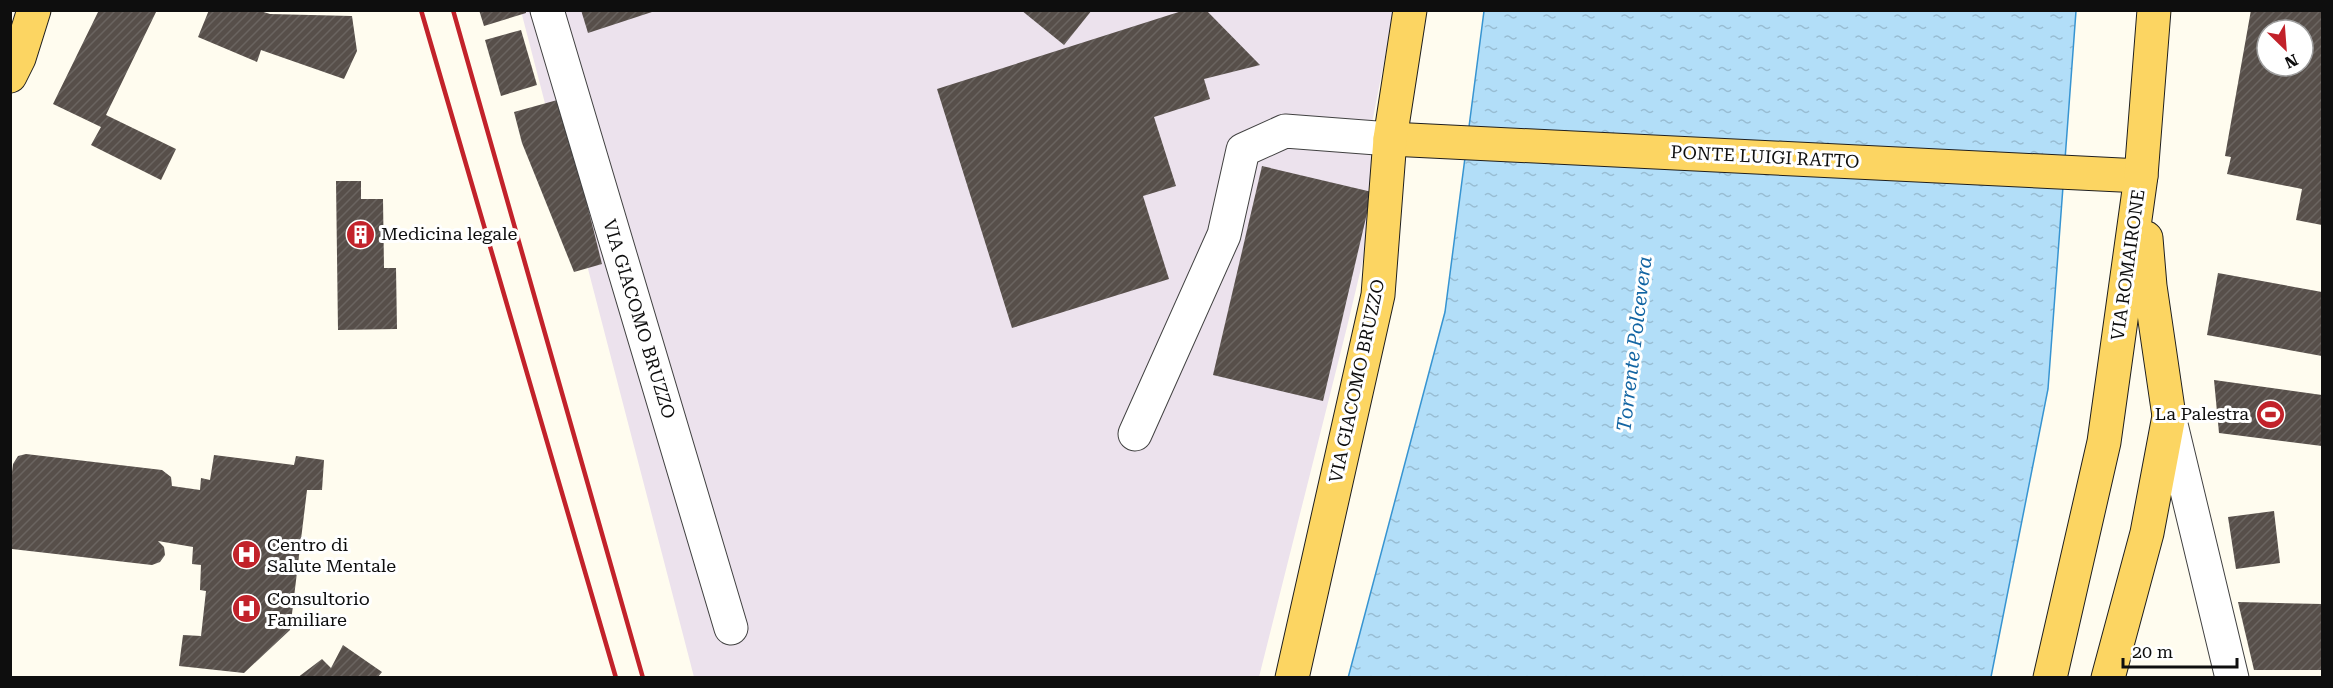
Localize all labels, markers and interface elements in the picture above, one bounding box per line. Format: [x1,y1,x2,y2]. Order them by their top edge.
north arrow [2255,18,2315,78]
text: N [2282,50,2301,72]
street label: PONTE LUIGI RATTO [1670,141,1860,172]
street label: VIA ROMAIRONE [2107,188,2149,342]
street label: VIA GIACOMO BRUZZO [599,217,680,421]
building icon: Medicina legale [344,218,376,250]
place label: Medicina legale [381,223,518,244]
water label: Torrente Polcevera [1611,255,1657,433]
street label: VIA GIACOMO BRUZZO [1325,277,1388,485]
sports icon: La Palestra [2254,398,2286,430]
place label: La Palestra [2155,403,2249,424]
place label: Centro di Salute Mentale [267,534,396,576]
hospital icon: Centro di Salute Mentale [230,539,262,571]
place label: Consultorio Familiare [267,588,370,630]
hospital icon: Consultorio Familiare [230,593,262,625]
scale bar [2123,631,2237,669]
text: 20 m [2132,641,2173,662]

